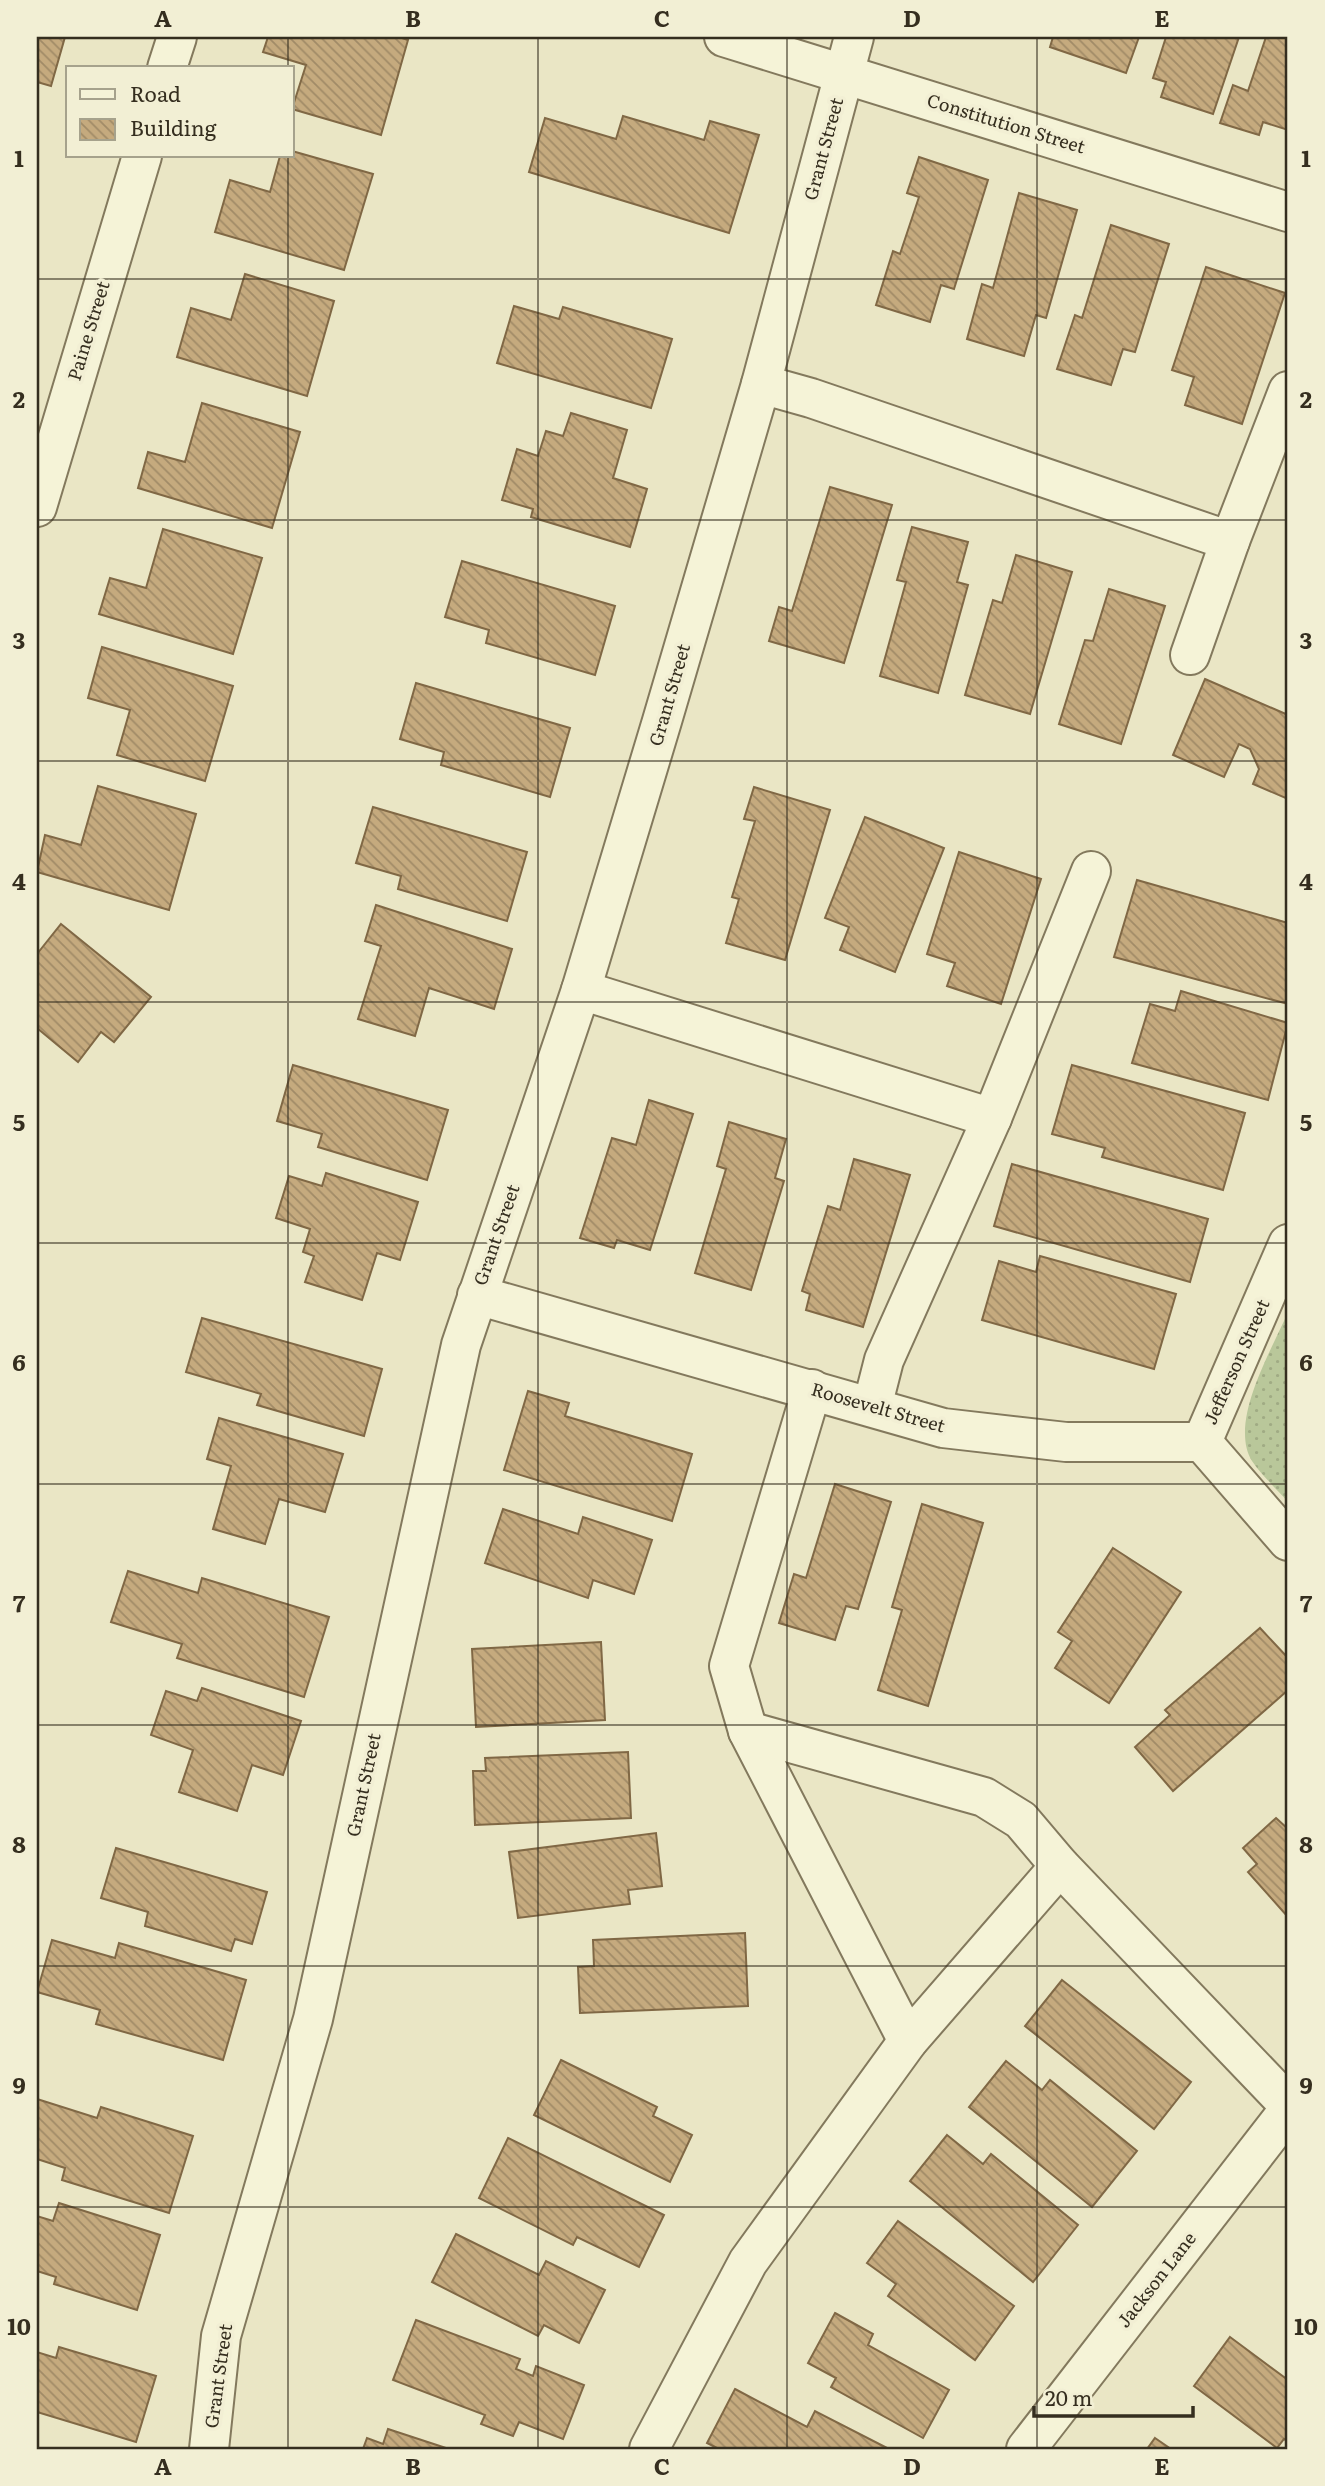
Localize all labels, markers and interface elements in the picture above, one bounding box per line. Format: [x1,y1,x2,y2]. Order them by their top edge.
text: A [154,0,172,34]
text: B [405,0,421,34]
text: C [654,0,670,34]
text: D [903,0,921,34]
text: E [1154,0,1170,34]
legend [66,66,294,158]
text: Road [130,77,181,108]
street label: Constitution Street [924,86,1090,160]
street label: Grant Street [796,94,849,203]
text: Building [130,111,217,142]
text: 1 [14,140,24,174]
text: 1 [1301,140,1311,174]
street label: Paine Street [60,277,116,384]
text: 2 [13,381,25,415]
text: 2 [1300,381,1312,415]
text: 3 [13,622,25,656]
text: 3 [1300,622,1312,656]
street label: Grant Street [641,640,696,749]
text: 4 [12,863,26,897]
text: 4 [1299,863,1313,897]
text: 5 [13,1104,25,1138]
text: 5 [1300,1104,1312,1138]
street label: Grant Street [466,1180,526,1289]
street label: Jefferson Street [1196,1294,1276,1428]
text: 6 [12,1344,26,1378]
text: 6 [1299,1344,1313,1378]
street label: Roosevelt Street [808,1375,949,1439]
text: 7 [13,1585,26,1619]
text: 7 [1300,1585,1313,1619]
street label: Grant Street [338,1730,387,1839]
text: 8 [12,1826,26,1860]
text: 8 [1299,1826,1313,1860]
text: 9 [12,2067,26,2101]
text: 9 [1299,2067,1313,2101]
street label: Jackson Lane [1110,2225,1202,2333]
text: 10 [7,2308,31,2342]
text: 10 [1294,2308,1318,2342]
street label: Grant Street [197,2321,238,2430]
scale bar [1034,2374,1194,2418]
text: 20 m [1045,2381,1092,2412]
text: A [154,2448,172,2482]
text: B [405,2448,421,2482]
text: C [654,2448,670,2482]
text: D [903,2448,921,2482]
text: E [1154,2448,1170,2482]

